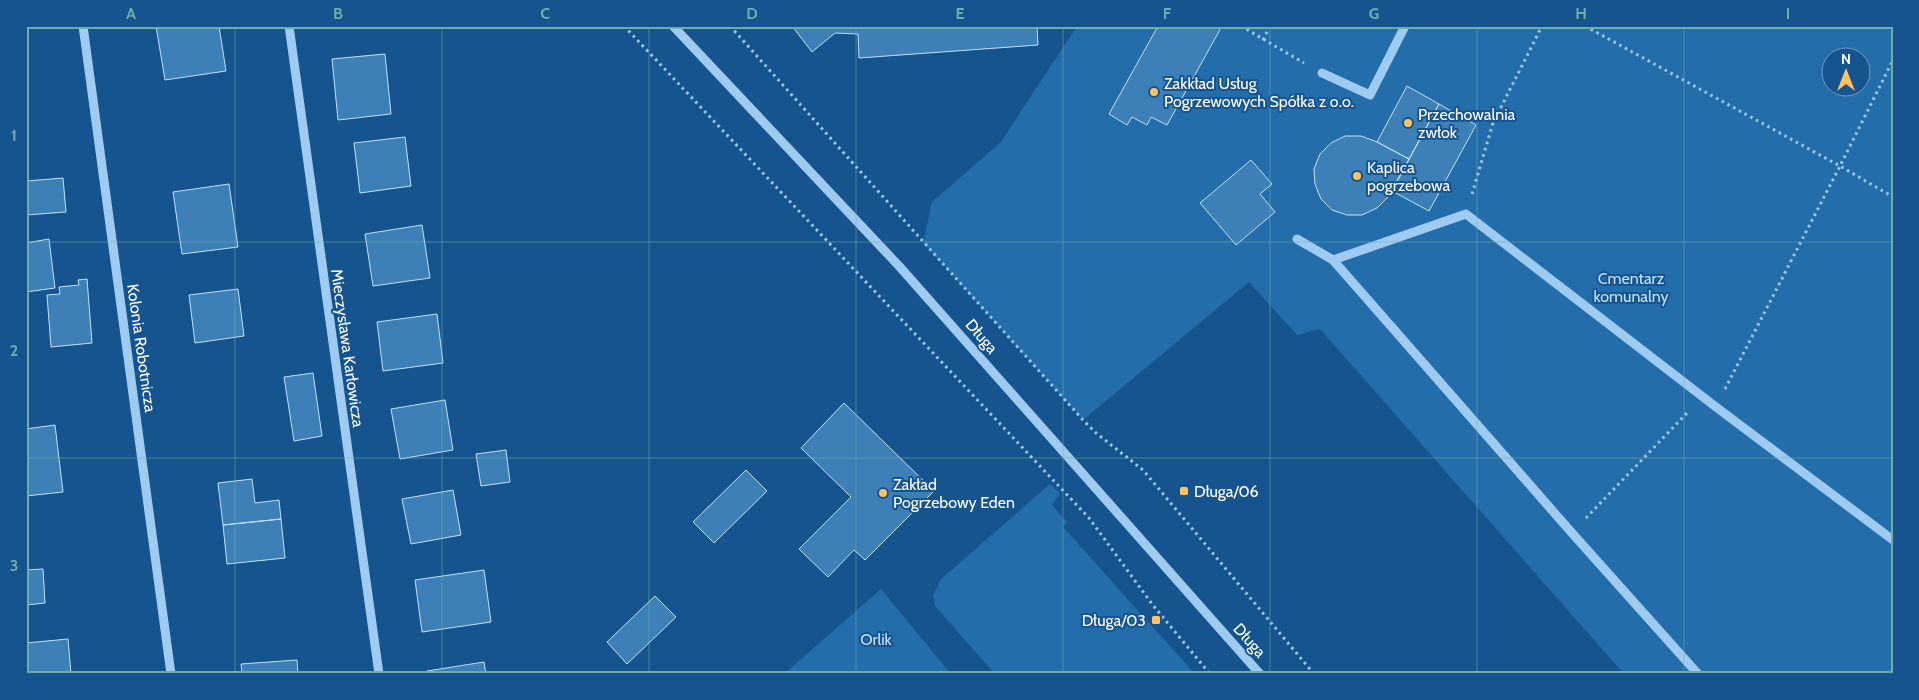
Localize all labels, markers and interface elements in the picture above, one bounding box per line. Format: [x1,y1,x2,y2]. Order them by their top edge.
text: A [126,4,136,23]
text: B [333,4,343,23]
text: C [540,4,550,23]
text: D [746,4,758,23]
text: E [955,4,965,23]
text: F [1163,4,1172,23]
text: G [1369,4,1379,23]
text: H [1575,4,1587,23]
text: I [1786,4,1790,23]
north arrow [1822,48,1872,98]
text: N [1841,50,1851,68]
place label: Zakkład Usług Pogrzewowych Spółka z o.o. [1164,74,1354,111]
marker: Zakkład Usług Pogrzewowych Spółka z o.o. [1148,86,1160,98]
place label: Przechowalnia zwłok [1418,105,1516,142]
marker: Przechowalnia zwłok [1402,117,1414,129]
text: 1 [11,126,17,145]
place label: Kaplica pogrzebowa [1367,158,1450,195]
marker: Kaplica pogrzebowa [1351,170,1363,182]
street label: Mieczysława Karłowicza [327,268,368,429]
park label: Cmentarz komunalny [1593,269,1669,306]
street label: Kolonia Robotnicza [123,283,160,414]
street label: Długa [962,315,1002,358]
text: 2 [10,341,18,360]
place label: Zakład Pogrzebowy Eden [893,475,1015,512]
place label: Długa/06 [1194,482,1259,501]
marker: Długa/06 [1178,485,1190,497]
marker: Zakład Pogrzebowy Eden [877,487,889,499]
text: 3 [10,556,18,575]
place label: Długa/03 [1082,611,1146,630]
marker: Długa/03 [1150,614,1162,626]
street label: Długa [1229,619,1270,662]
park label: Orlik [860,630,893,649]

